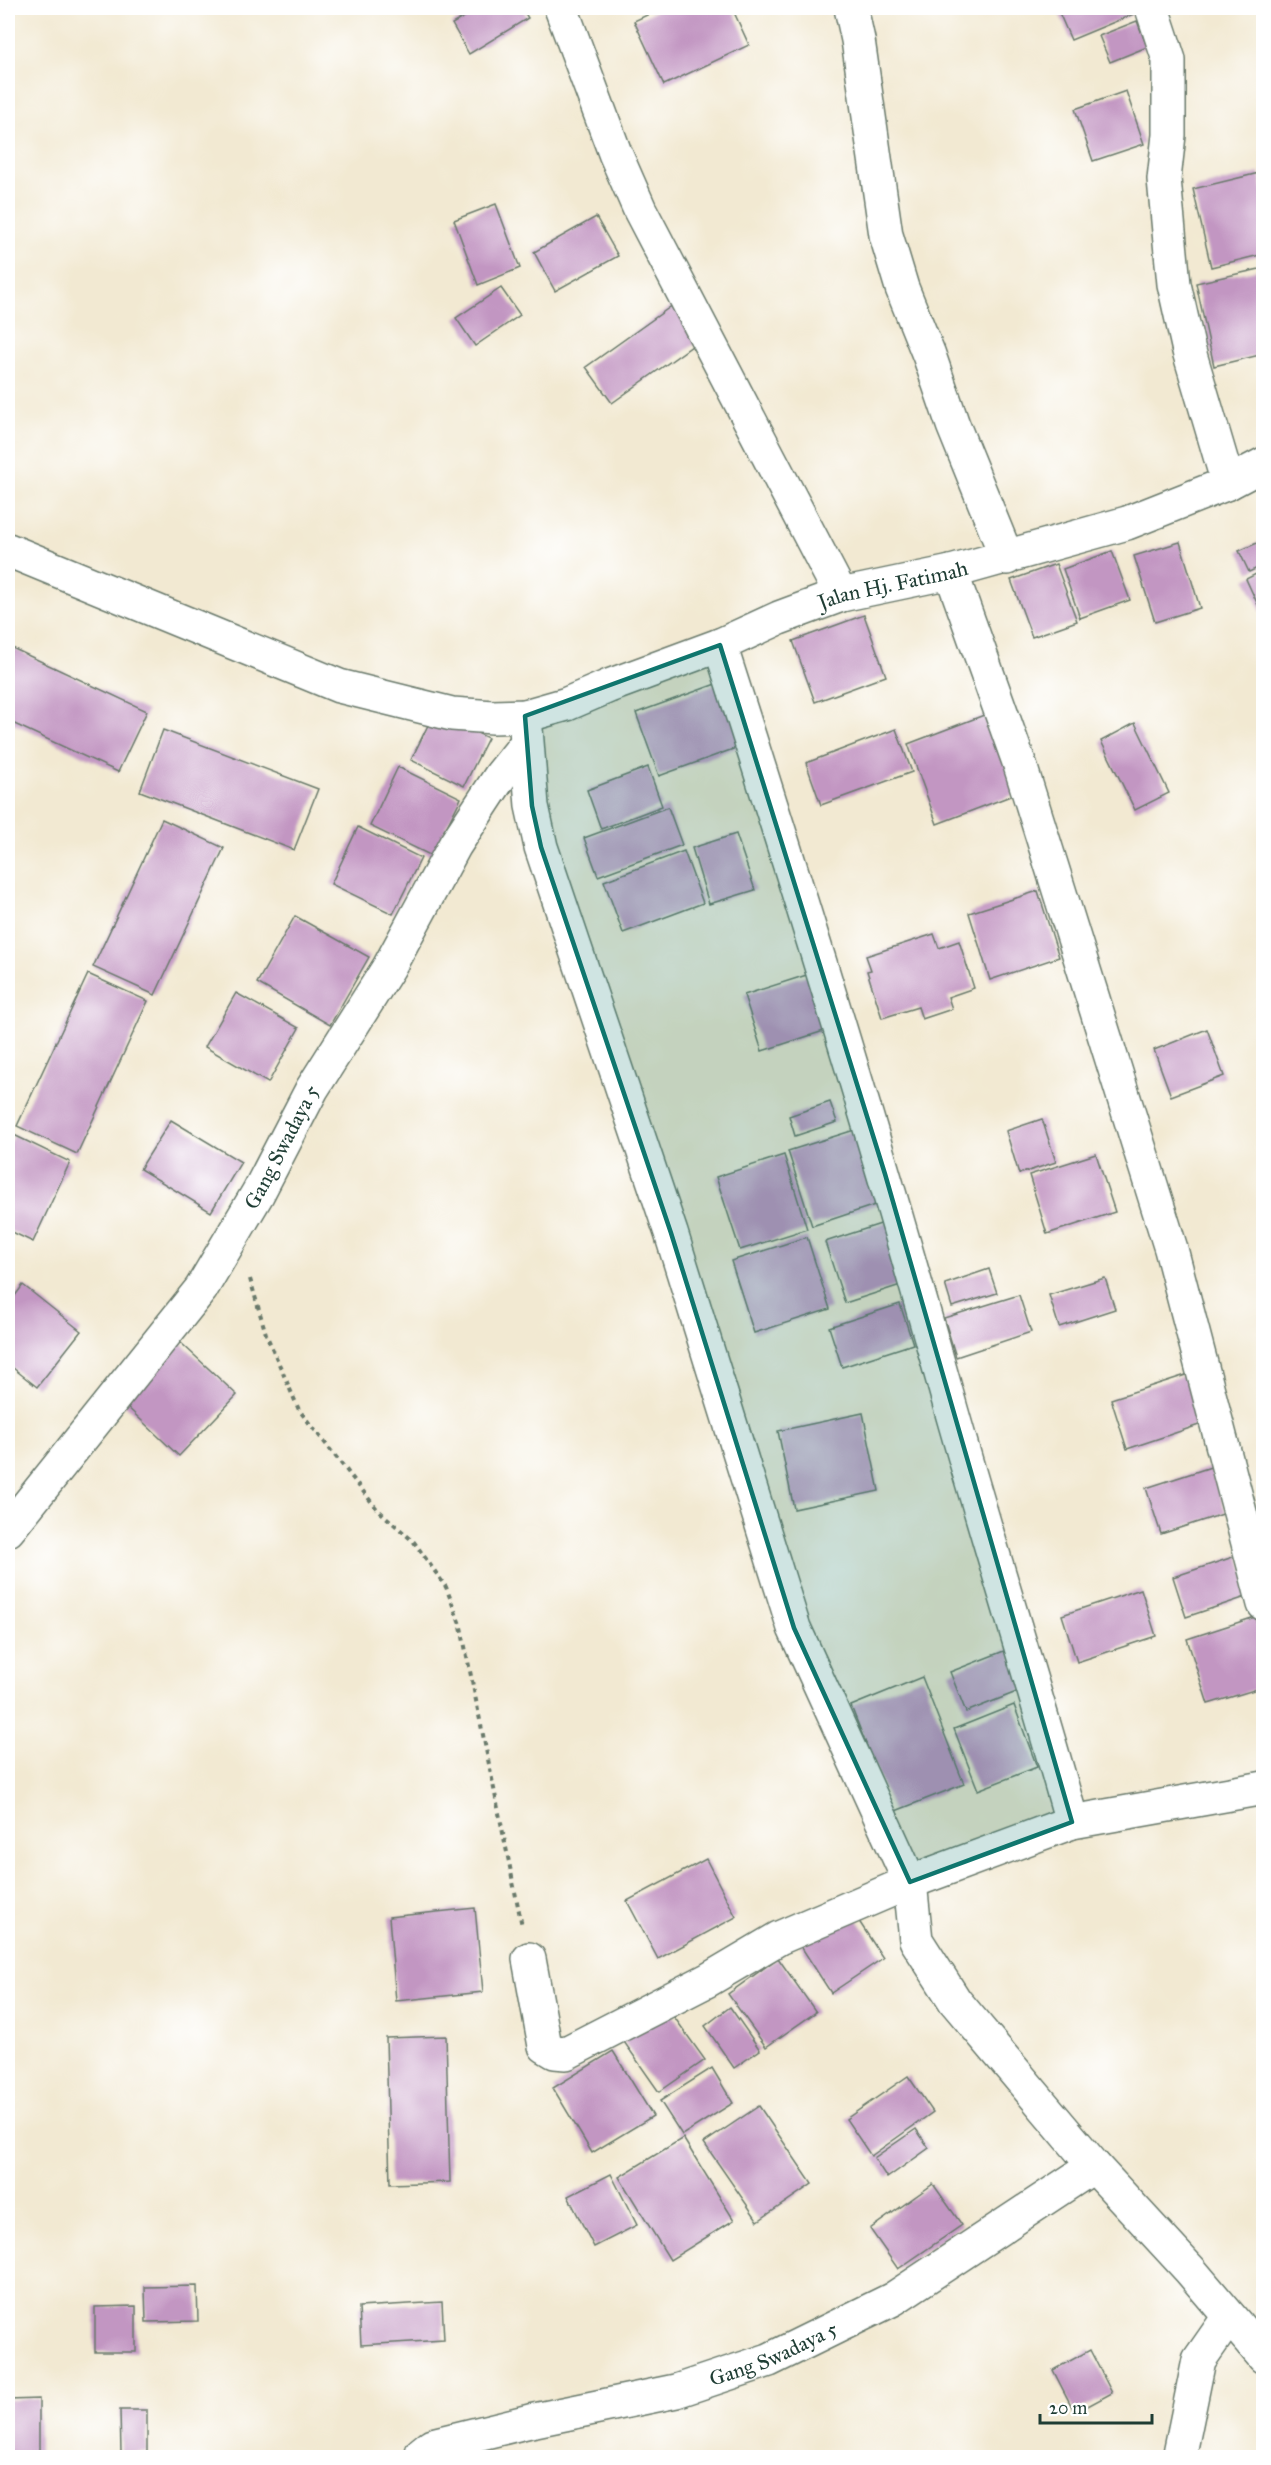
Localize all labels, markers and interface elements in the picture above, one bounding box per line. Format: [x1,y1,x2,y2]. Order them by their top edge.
street label: Jalan Hj. Fatimah [812,555,971,616]
street label: Gang Swadaya 5 [238,1080,325,1214]
street label: Gang Swadaya 5 [706,2315,842,2392]
scale bar [1040,2387,1152,2425]
text: 20 m [1049,2397,1087,2419]

